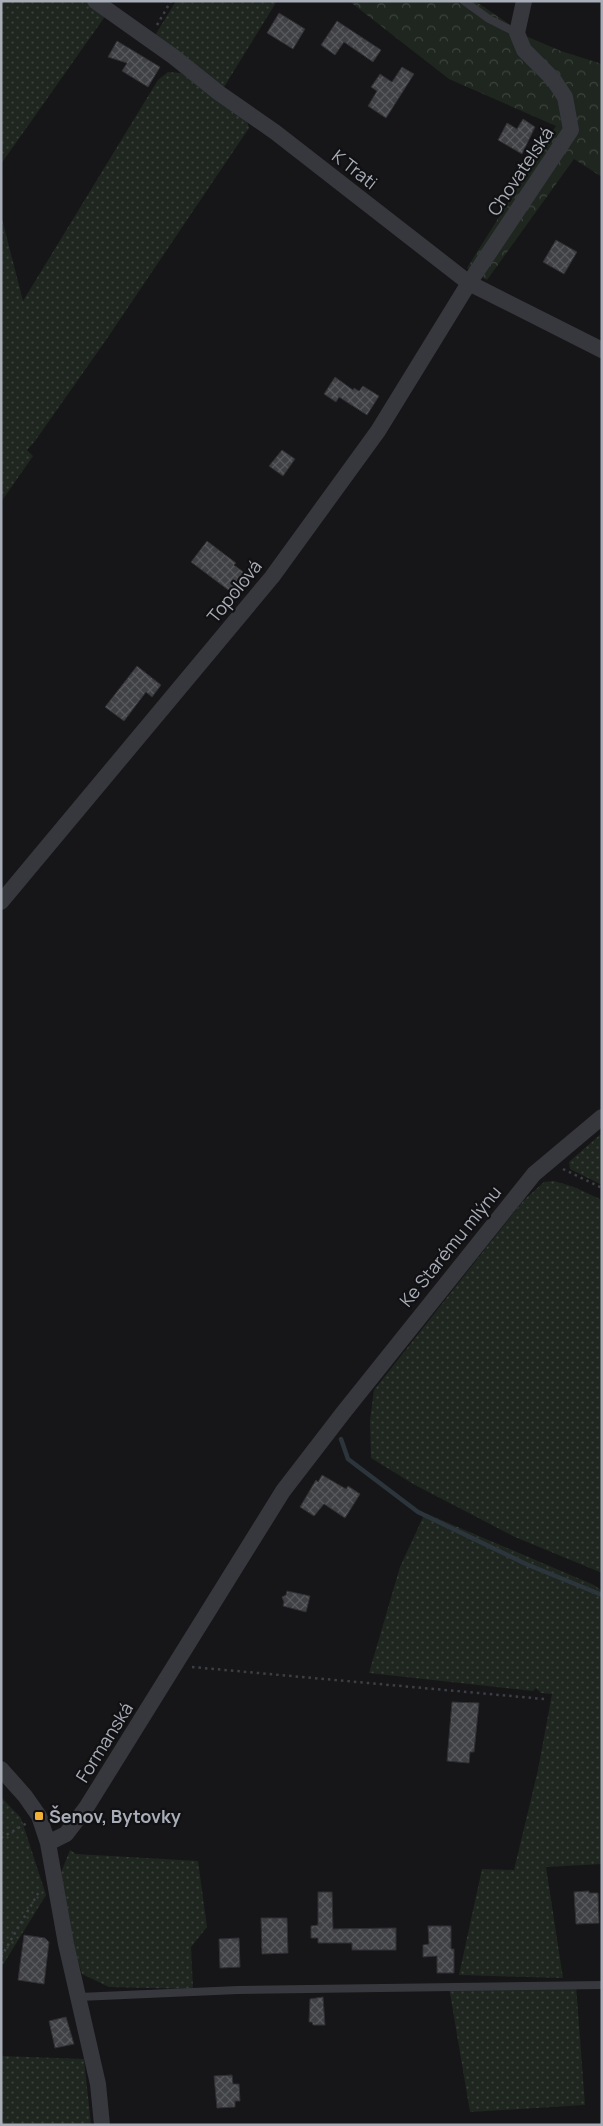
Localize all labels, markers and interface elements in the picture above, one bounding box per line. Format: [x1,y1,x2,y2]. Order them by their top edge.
street label: Chovatelská [481,122,559,220]
street label: K Trati [327,144,383,194]
street label: Topolová [201,555,267,627]
street label: Ke Starému mlýnu [394,1181,506,1311]
street label: Formanská [70,1697,138,1787]
place label: Šenov, Bytovky [49,1804,181,1828]
marker: Šenov, Bytovky [33,1810,45,1822]

